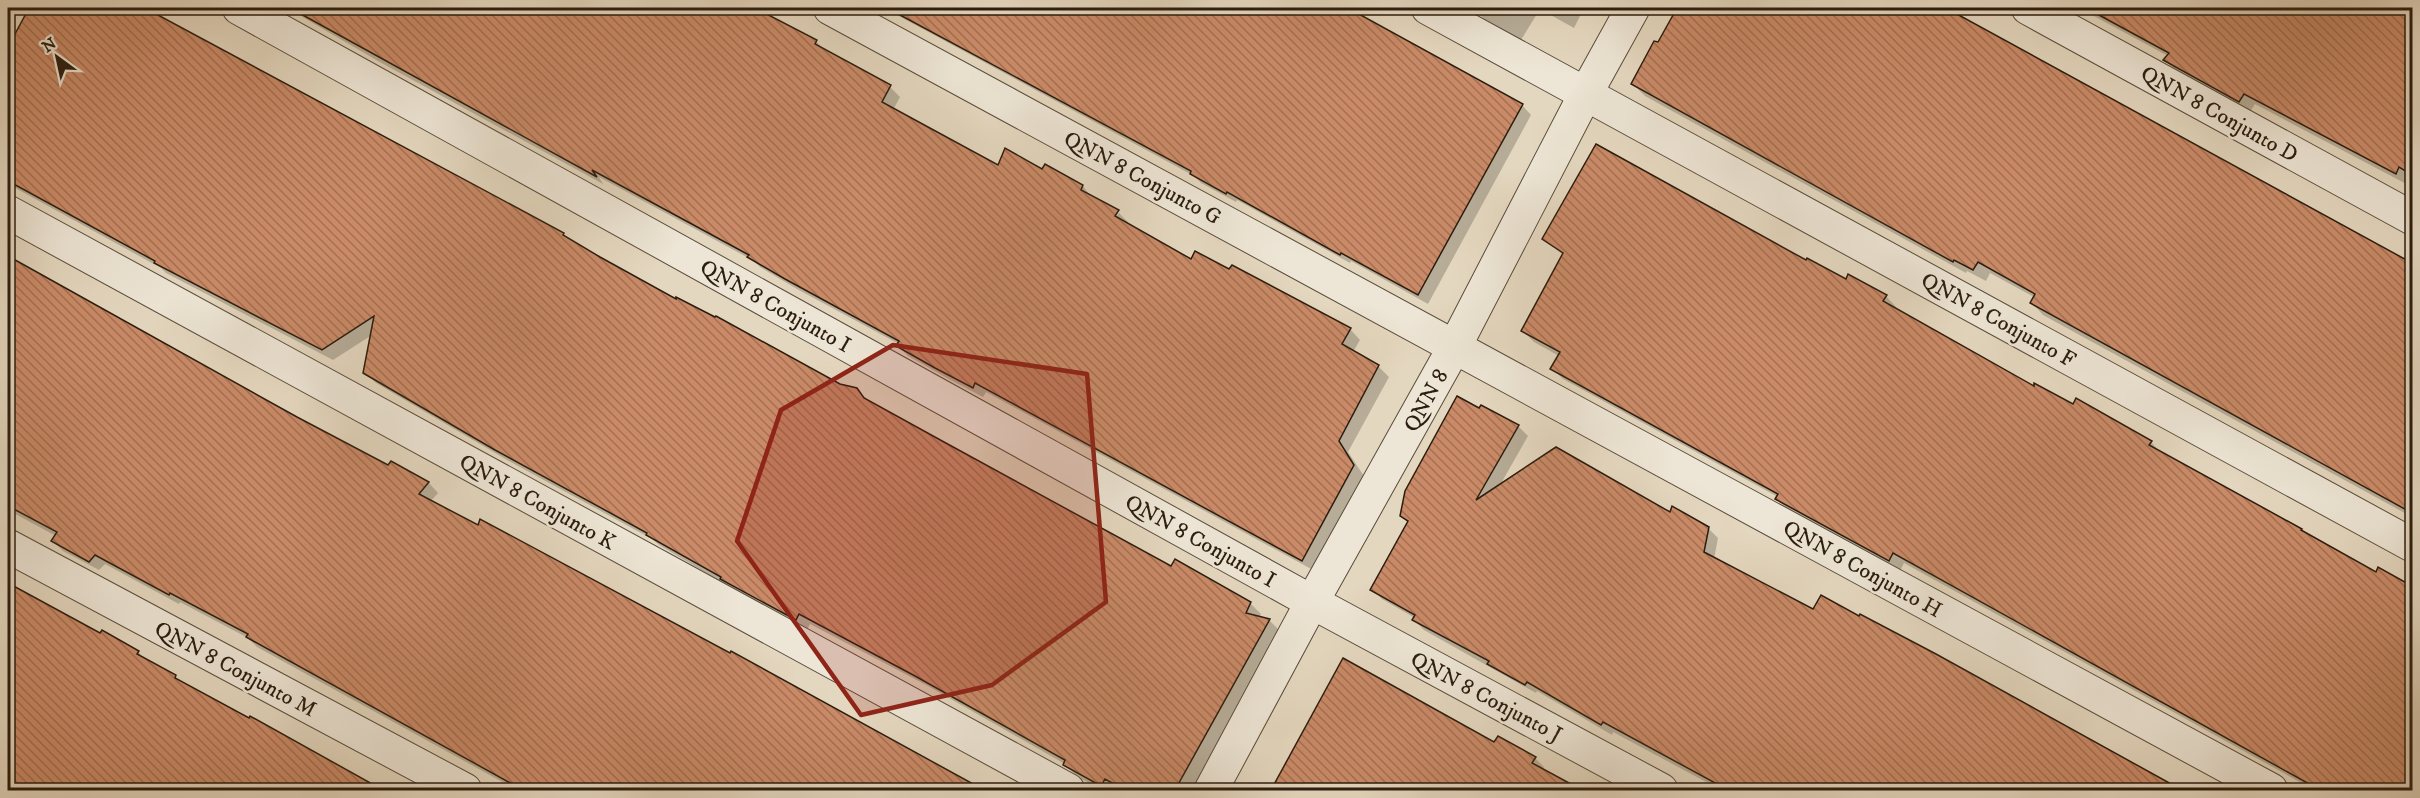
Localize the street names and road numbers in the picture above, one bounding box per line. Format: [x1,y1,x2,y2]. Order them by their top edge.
street label: QNN 8 Conjunto D [2136,60,2303,169]
street label: QNN 8 Conjunto G [1059,125,1226,231]
street label: QNN 8 Conjunto I [695,254,855,359]
street label: QNN 8 Conjunto F [1916,267,2081,374]
street label: QNN 8 [1398,364,1455,437]
street label: QNN 8 Conjunto K [454,448,621,557]
street label: QNN 8 Conjunto I [1120,489,1280,594]
street label: QNN 8 Conjunto H [1778,514,1947,624]
street label: QNN 8 Conjunto M [150,615,321,723]
street label: QNN 8 Conjunto J [1406,646,1567,749]

